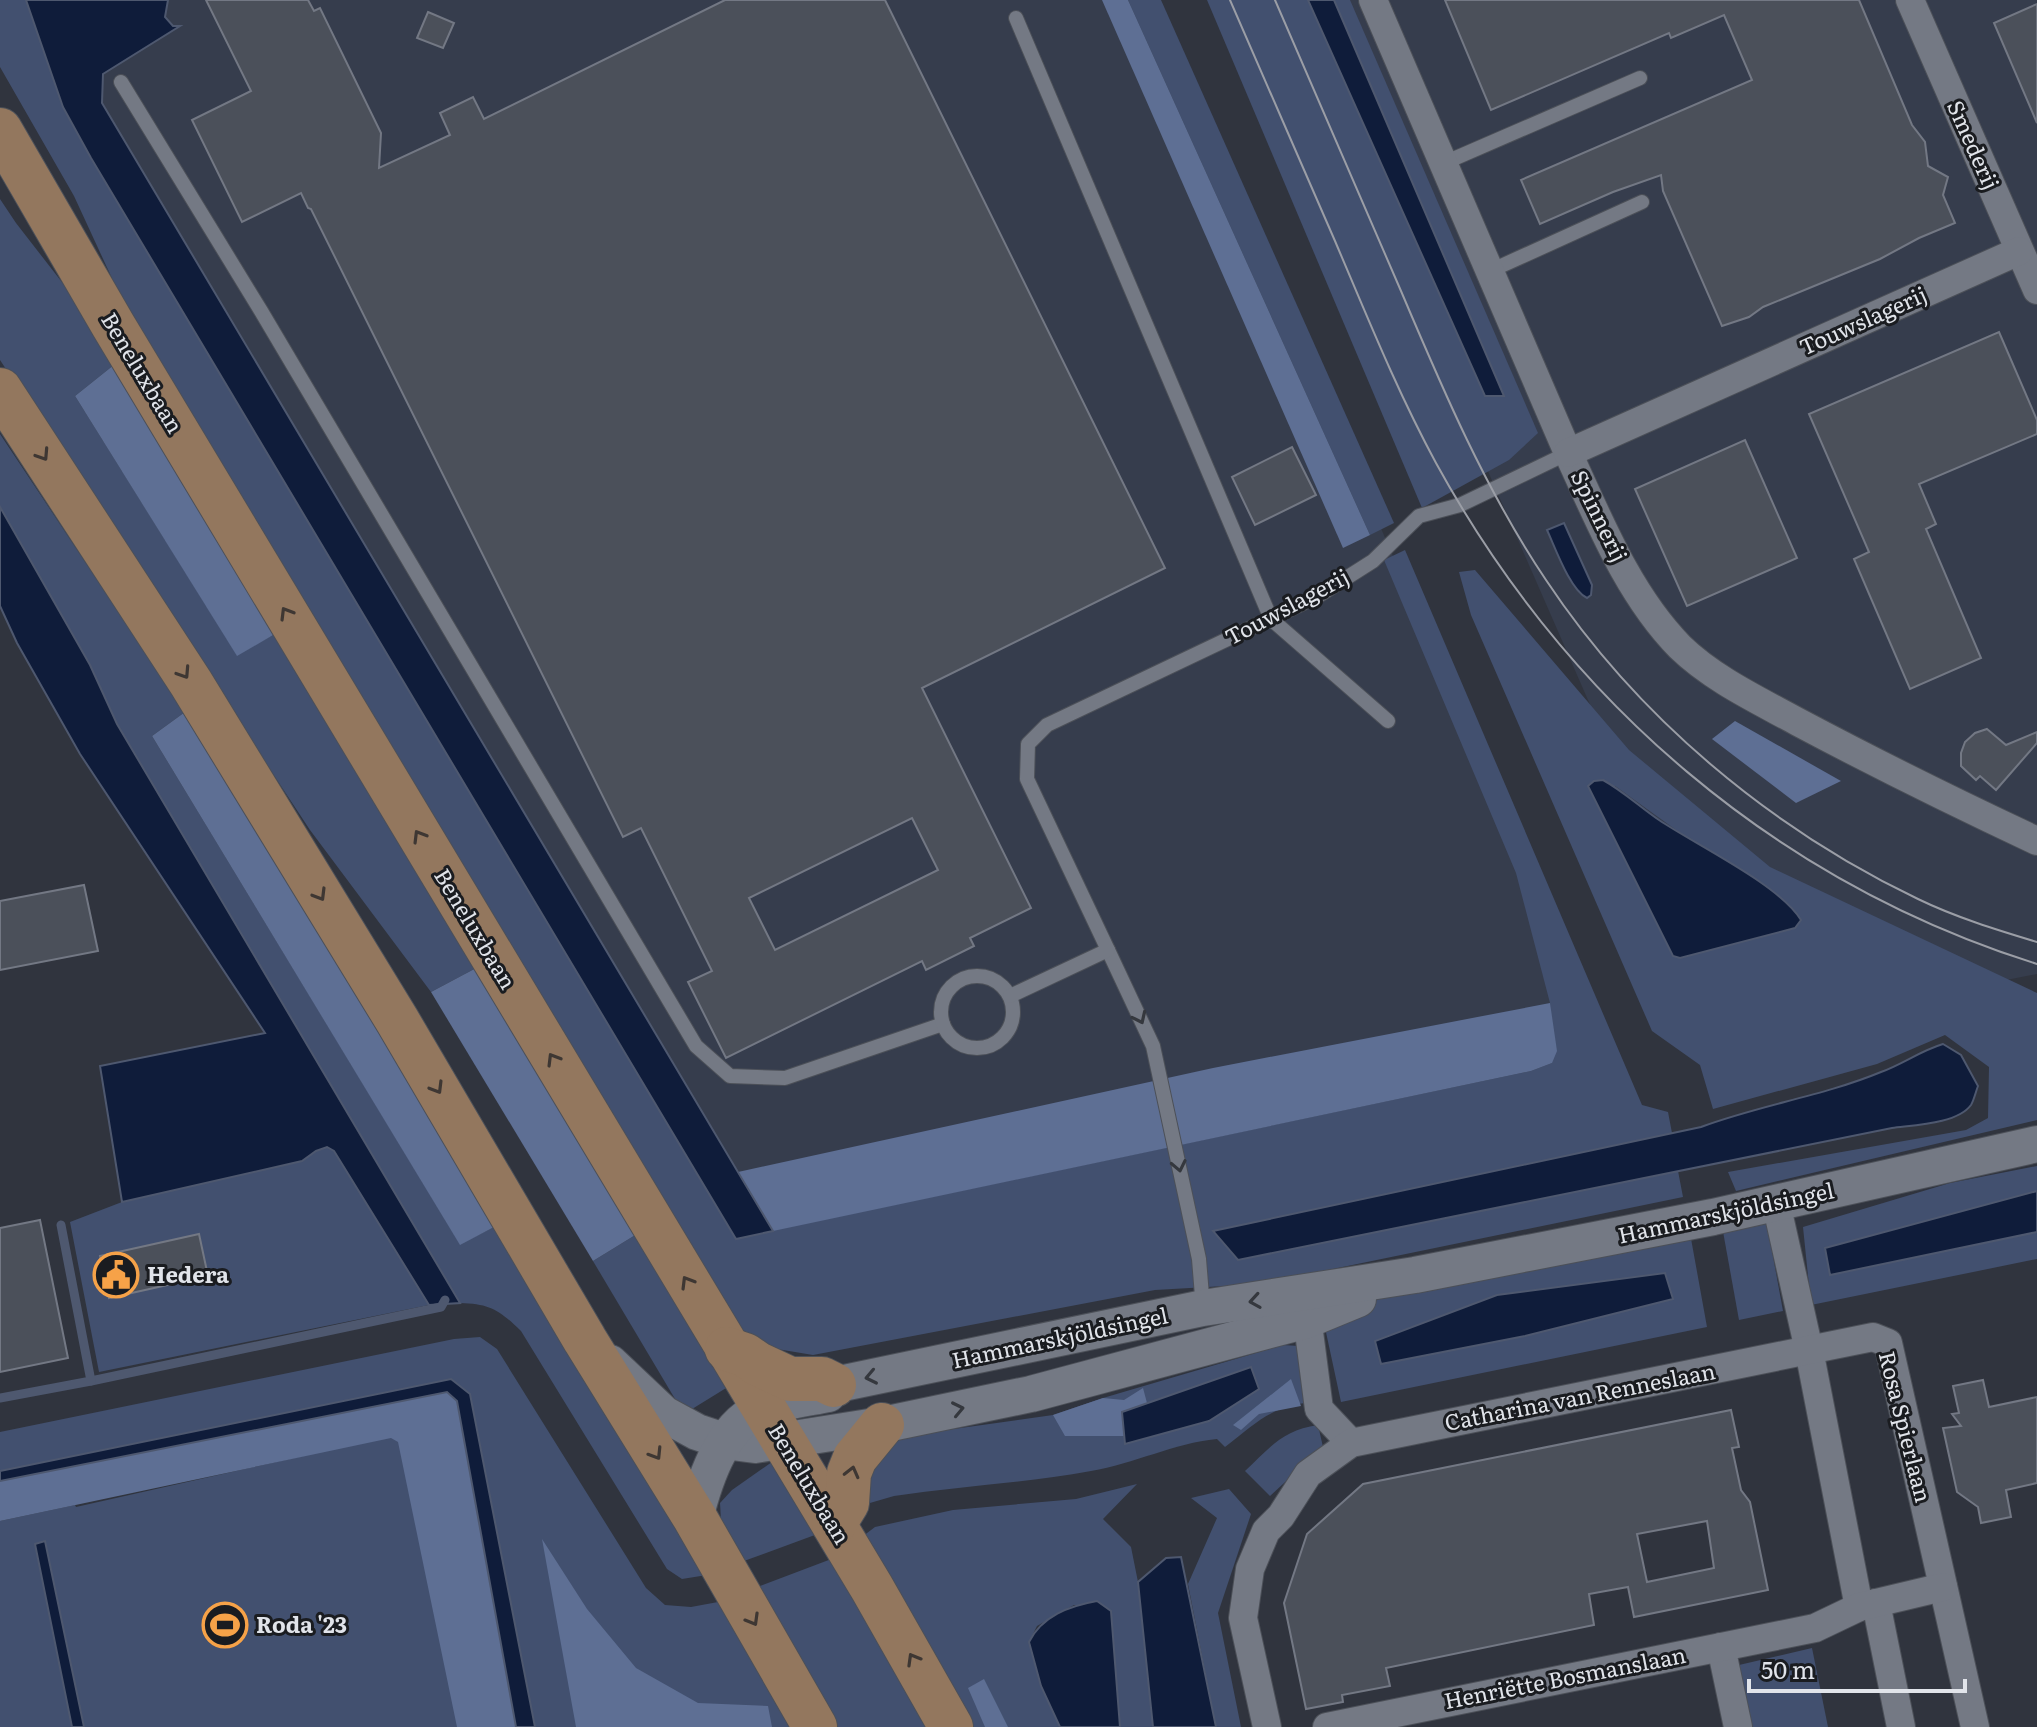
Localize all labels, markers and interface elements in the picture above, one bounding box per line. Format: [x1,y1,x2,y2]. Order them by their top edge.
street label: Smederij [1940,94,2009,194]
street label: Touwslagerij [1793,277,1931,362]
street label: Beneluxbaan [94,305,192,439]
one-way arrow [33,446,48,461]
street label: Spinnerij [1564,464,1637,567]
street label: Touwslagerij [1218,559,1354,652]
one-way arrow [280,607,296,622]
one-way arrow [175,664,190,679]
one-way arrow [414,830,429,845]
street label: Beneluxbaan [427,861,525,995]
one-way arrow [311,886,326,901]
one-way arrow [1130,1010,1146,1024]
one-way arrow [547,1053,563,1068]
one-way arrow [427,1079,443,1094]
one-way arrow [1170,1159,1187,1172]
street label: Hammarskjöldsingel [1615,1173,1837,1251]
public building icon: Hedera [92,1251,140,1299]
place label: Hedera [147,1257,229,1290]
one-way arrow [681,1276,697,1291]
one-way arrow [1248,1291,1261,1308]
street label: Hammarskjöldsingel [949,1298,1171,1376]
street label: Rosa Spierlaan [1872,1348,1941,1506]
street label: Catharina van Renneslaan [1442,1353,1718,1438]
one-way arrow [865,1368,878,1385]
one-way arrow [951,1401,964,1418]
street label: Beneluxbaan [761,1416,859,1550]
one-way arrow [646,1445,661,1459]
one-way arrow [842,1465,859,1479]
sports icon: Roda '23 [201,1601,249,1649]
place label: Roda '23 [256,1607,347,1640]
one-way arrow [743,1611,759,1626]
street label: Henriëtte Bosmanslaan [1441,1637,1689,1716]
scale bar [1749,1643,1965,1693]
text: 50 m [1761,1651,1815,1686]
one-way arrow [907,1653,923,1668]

